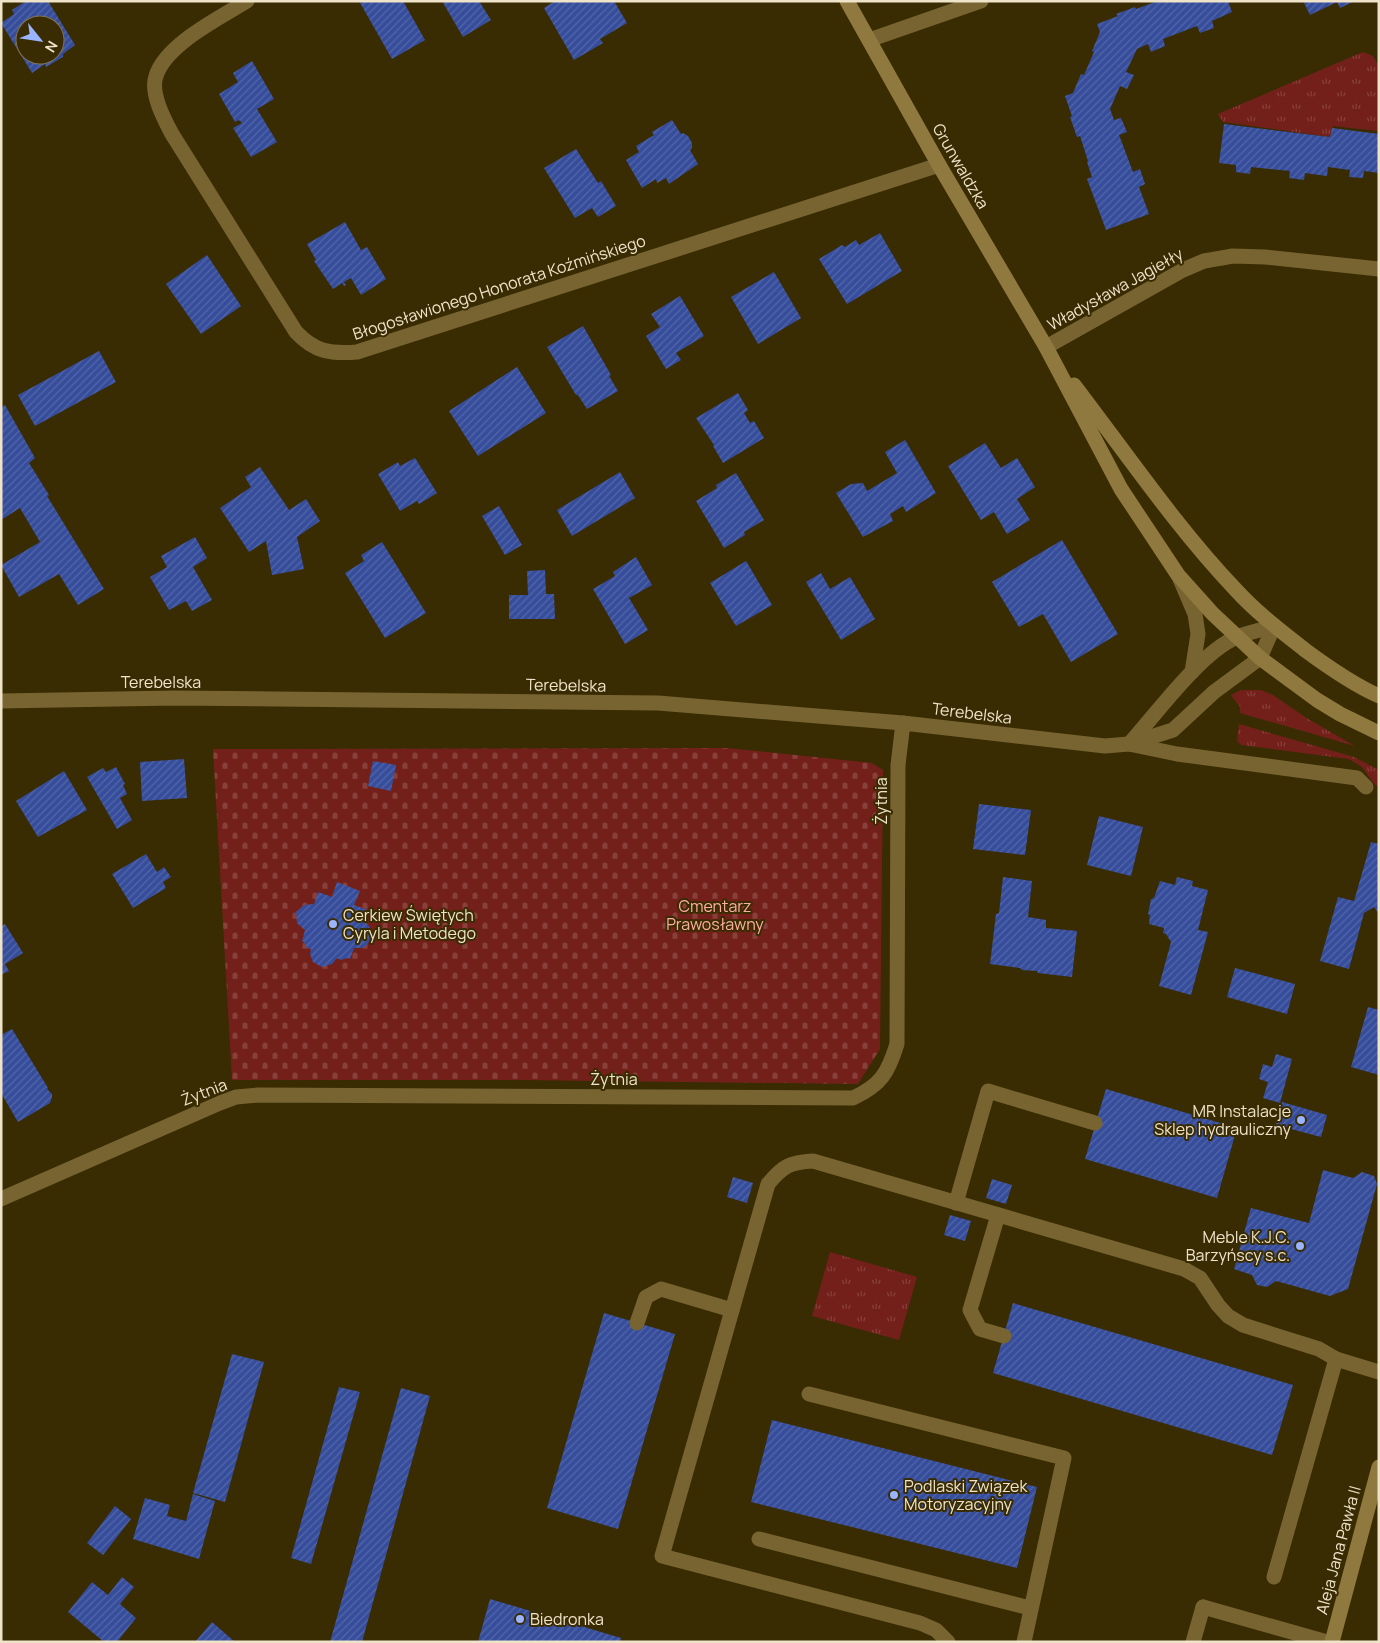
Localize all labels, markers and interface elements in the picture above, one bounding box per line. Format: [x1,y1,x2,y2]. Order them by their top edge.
north arrow [15,15,65,65]
text: N [41,38,62,56]
street label: Grunwaldzka [928,119,994,213]
street label: Błogosławionego Honorata Koźmińskiego [350,229,648,345]
street label: Władysława Jagiełły [1043,242,1187,335]
street label: Terebelska [121,671,201,693]
street label: Terebelska [526,673,606,697]
street label: Terebelska [931,697,1013,729]
street label: Żytnia [870,777,892,825]
park label: Cmentarz Prawosławny [666,895,764,935]
place label: Cerkiew Świętych Cyryla i Metodego [343,904,476,944]
marker: Cerkiew Świętych Cyryla i Metodego [327,918,339,930]
street label: Żytnia [590,1068,638,1090]
street label: Żytnia [178,1073,230,1111]
place label: MR Instalacje Sklep hydrauliczny [1154,1100,1292,1140]
marker: MR Instalacje Sklep hydrauliczny [1295,1114,1307,1126]
place label: Meble K.J.C. Barzyńscy s.c. [1186,1226,1290,1266]
marker: Meble K.J.C. Barzyńscy s.c. [1294,1240,1306,1252]
place label: Podlaski Związek Motoryzacyjny [904,1475,1028,1515]
street label: Aleja Jana Pawła II [1310,1483,1366,1617]
marker: Podlaski Związek Motoryzacyjny [888,1489,900,1501]
place label: Biedronka [530,1608,604,1630]
marker: Biedronka [514,1613,526,1625]

